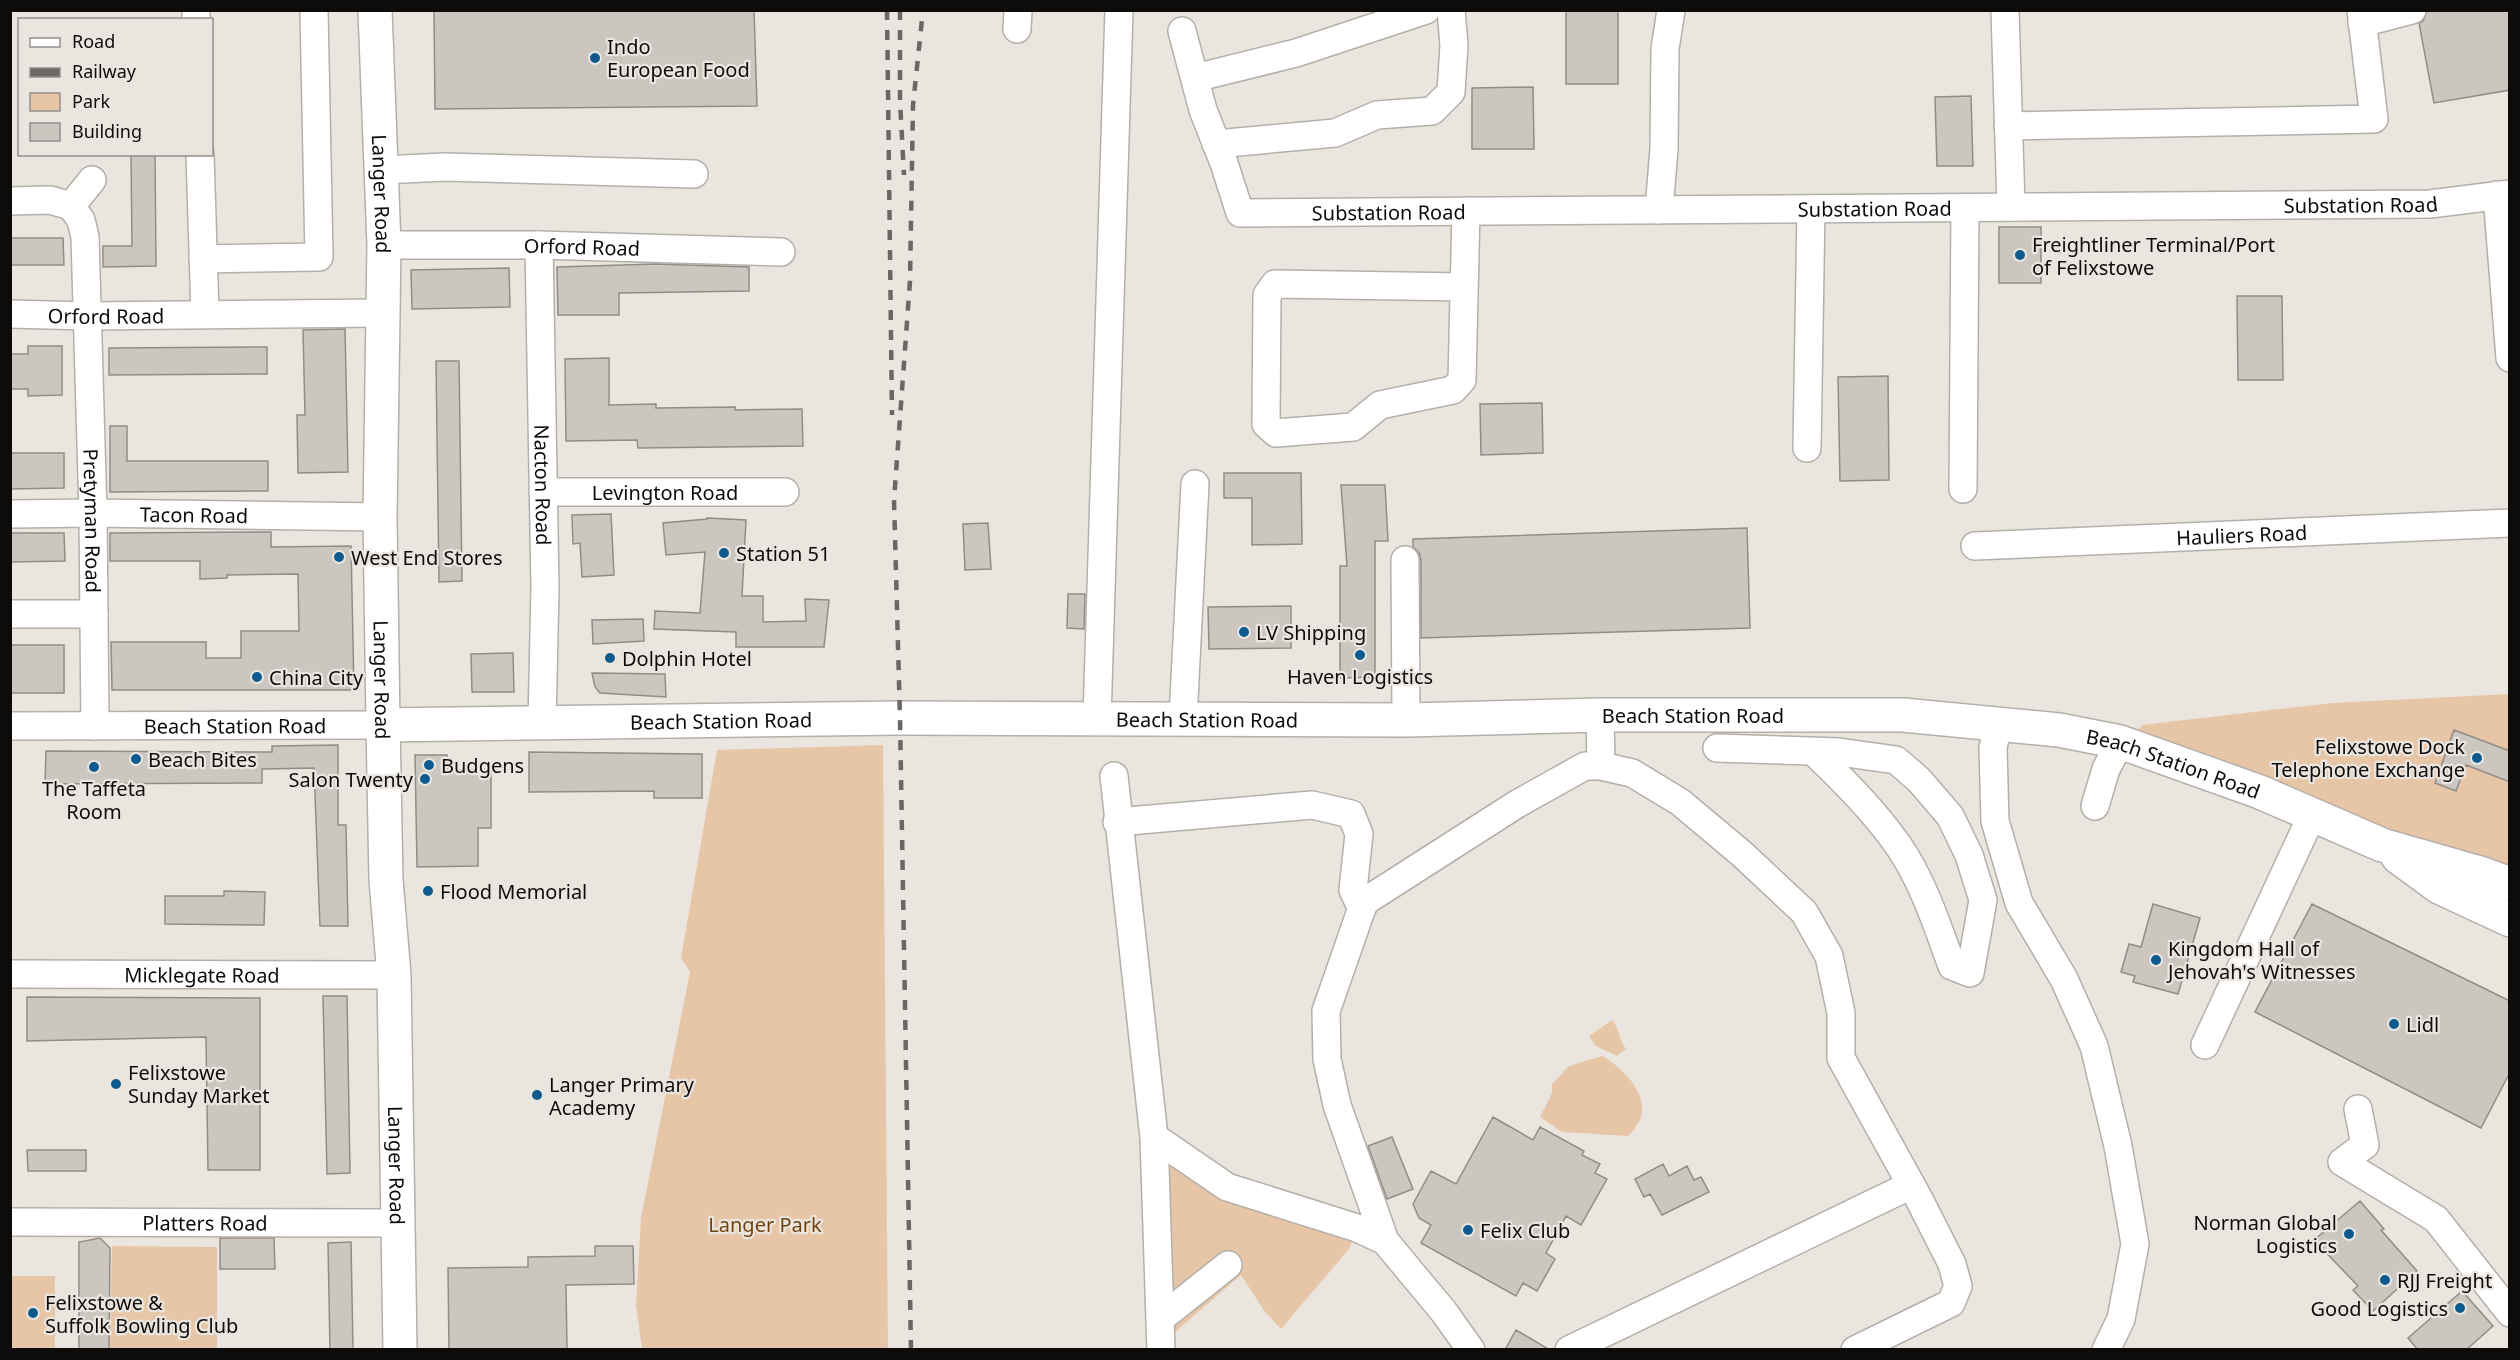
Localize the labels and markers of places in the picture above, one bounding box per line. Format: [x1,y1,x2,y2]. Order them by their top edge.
place label: Indo European Food [607,33,750,83]
marker: Indo European Food [588,51,602,65]
place label: Freightliner Terminal/Port of Felixstowe [2032,231,2275,281]
marker: Freightliner Terminal/Port of Felixstowe [2013,248,2027,262]
place label: Station 51 [736,540,830,567]
place label: West End Stores [351,544,502,571]
marker: Station 51 [717,546,731,560]
marker: West End Stores [332,550,346,564]
place label: LV Shipping [1256,619,1366,646]
marker: LV Shipping [1237,625,1251,639]
place label: Dolphin Hotel [622,645,752,672]
marker: Haven Logistics [1353,648,1367,662]
marker: Dolphin Hotel [603,651,617,665]
place label: Haven Logistics [1287,663,1433,690]
place label: China City [269,664,364,691]
marker: China City [250,670,264,684]
place label: Felixstowe Dock Telephone Exchange [2272,733,2465,783]
place label: Beach Bites [148,746,257,773]
marker: Felixstowe Dock Telephone Exchange [2470,751,2484,765]
marker: Beach Bites [129,752,143,766]
place label: Budgens [441,752,524,779]
marker: Budgens [422,758,436,772]
marker: The Taffeta Room [87,760,101,774]
place label: Salon Twenty [288,766,414,793]
marker: Salon Twenty [418,772,432,786]
place label: The Taffeta Room [42,775,146,825]
place label: Flood Memorial [440,878,587,905]
marker: Flood Memorial [421,884,435,898]
place label: Kingdom Hall of Jehovah's Witnesses [2166,935,2356,985]
marker: Kingdom Hall of Jehovah's Witnesses [2149,953,2163,967]
place label: Lidl [2406,1011,2439,1038]
marker: Lidl [2387,1017,2401,1031]
place label: Felixstowe Sunday Market [128,1059,269,1109]
place label: Langer Primary Academy [549,1071,695,1121]
marker: Felixstowe Sunday Market [109,1077,123,1091]
marker: Langer Primary Academy [530,1088,544,1102]
place label: Norman Global Logistics [2193,1209,2337,1259]
place label: Felix Club [1480,1217,1570,1244]
marker: Felix Club [1461,1223,1475,1237]
marker: Norman Global Logistics [2342,1227,2356,1241]
place label: RJJ Freight [2397,1267,2492,1294]
marker: RJJ Freight [2378,1273,2392,1287]
place label: Felixstowe & Suffolk Bowling Club [45,1289,238,1339]
place label: Good Logistics [2311,1295,2448,1322]
marker: Good Logistics [2453,1301,2467,1315]
marker: Felixstowe & Suffolk Bowling Club [26,1306,40,1320]

